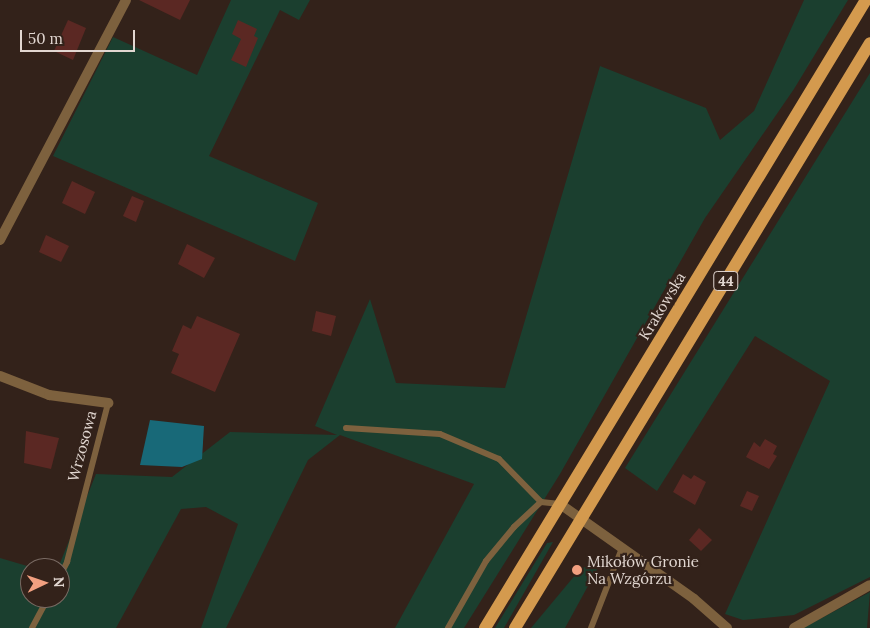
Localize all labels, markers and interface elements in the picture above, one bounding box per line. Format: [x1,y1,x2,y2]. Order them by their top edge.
scale bar [22,20,138,52]
text: 50 m [28,29,63,48]
street label: Krakowska [635,269,689,343]
road number: 44 [712,270,740,292]
street label: Wrzosowa [64,409,100,483]
place label: Mikołów Gronie Na Wzgórzu [587,552,699,587]
north arrow [20,558,70,608]
marker: Mikołów Gronie Na Wzgórzu [571,564,583,576]
text: N [50,576,68,588]

